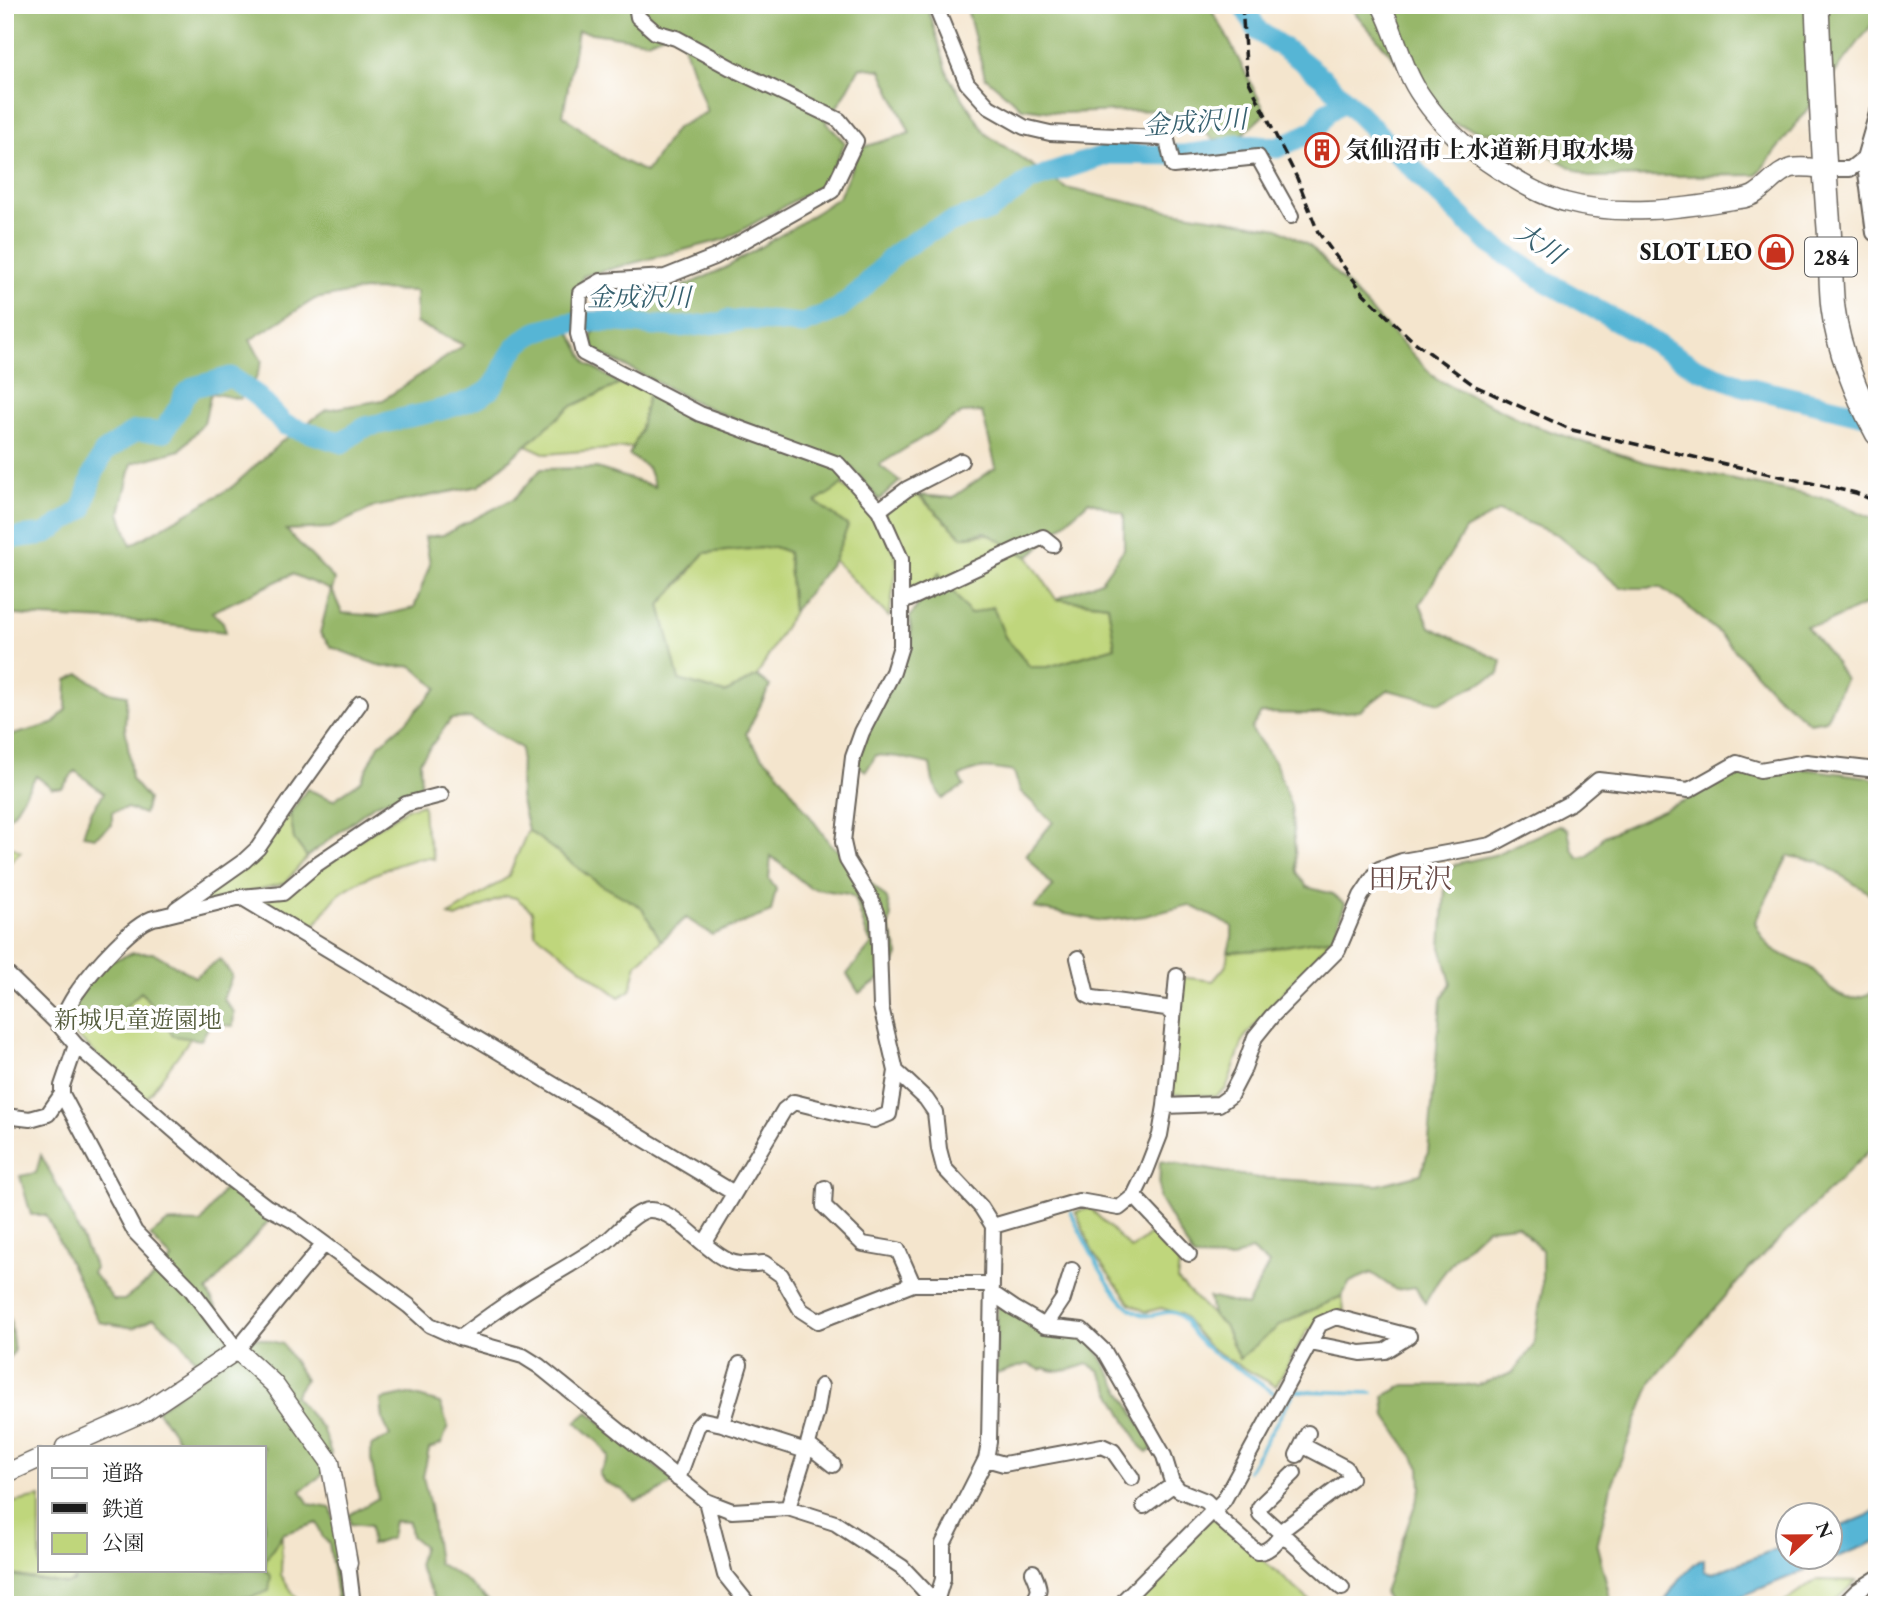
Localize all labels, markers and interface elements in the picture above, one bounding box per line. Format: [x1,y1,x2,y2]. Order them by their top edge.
water label: 金成沢川 [1142,101,1251,143]
building icon: 気仙沼市上水道新月取水場 [1303,131,1341,169]
place label: 気仙沼市上水道新月取水場 [1346,134,1634,165]
water label: 大川 [1509,214,1574,273]
shop icon: SLOT LEO [1757,233,1795,271]
place label: SLOT LEO [1640,236,1752,267]
road number: 284 [1805,238,1857,276]
water label: 金成沢川 [587,280,694,314]
district label: 田尻沢 [1368,860,1452,896]
park label: 新城児童遊園地 [54,1004,222,1035]
legend [38,1446,266,1572]
text: 道路 [102,1459,144,1486]
text: 鉄道 [102,1495,144,1522]
north arrow [1773,1502,1843,1572]
text: N [1810,1518,1839,1542]
text: 公園 [102,1529,144,1556]

